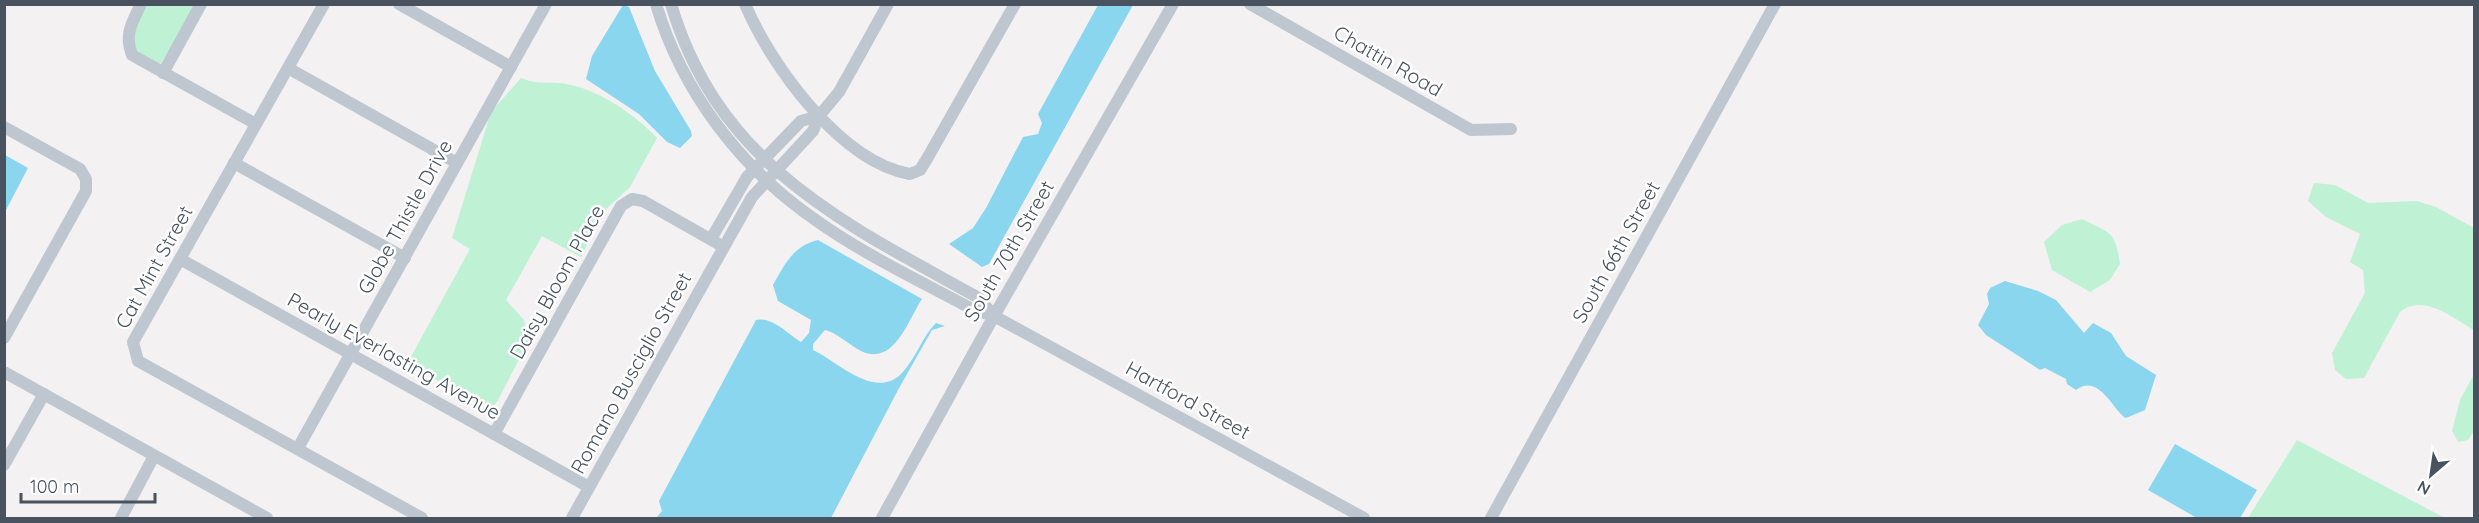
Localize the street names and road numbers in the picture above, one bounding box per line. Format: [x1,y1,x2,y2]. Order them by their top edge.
street label: Chattin Road [1330,19,1447,102]
street label: Globe Thistle Drive [352,135,457,298]
street label: South 70th Street [958,176,1059,326]
street label: South 66th Street [1566,176,1665,327]
street label: Daisy Bloom Place [504,200,609,363]
street label: Cat Mint Street [109,201,198,333]
street label: Romano Busciglio Street [565,267,697,478]
street label: Pearly Everlasting Avenue [283,287,505,425]
street label: Hartford Street [1122,355,1255,444]

